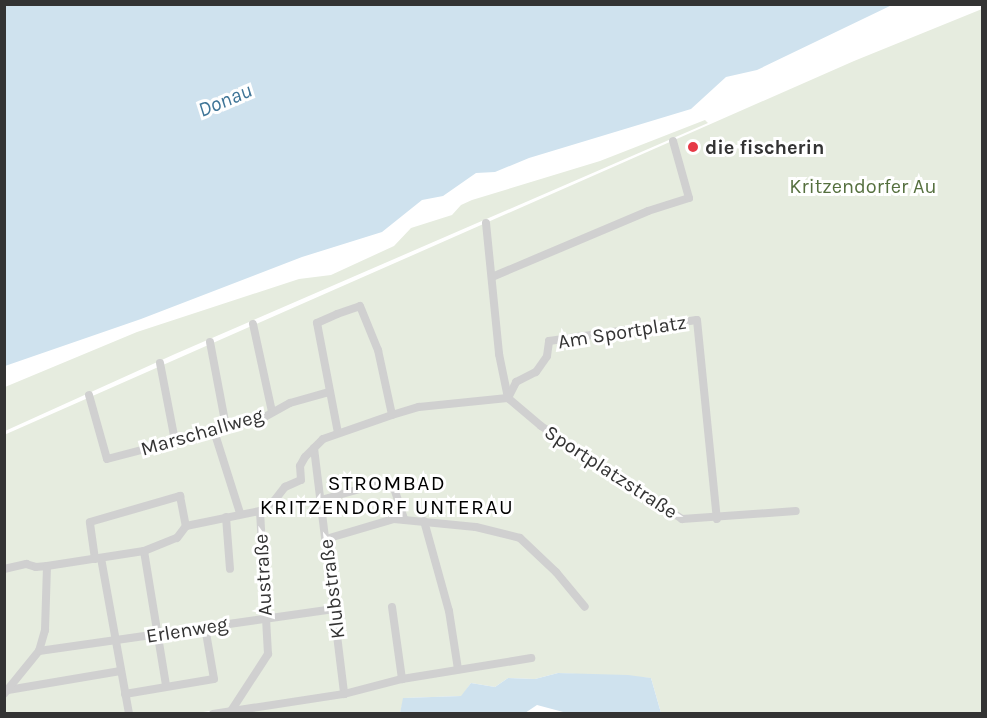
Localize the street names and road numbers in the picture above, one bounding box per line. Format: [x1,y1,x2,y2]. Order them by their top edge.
street label: Am Sportplatz [556,310,688,354]
street label: Marschallweg [138,403,266,461]
street label: Sportplatzstraße [540,420,682,524]
street label: Austraße [249,533,277,617]
street label: Klubstraße [314,538,350,640]
street label: Erlenweg [144,612,230,648]

